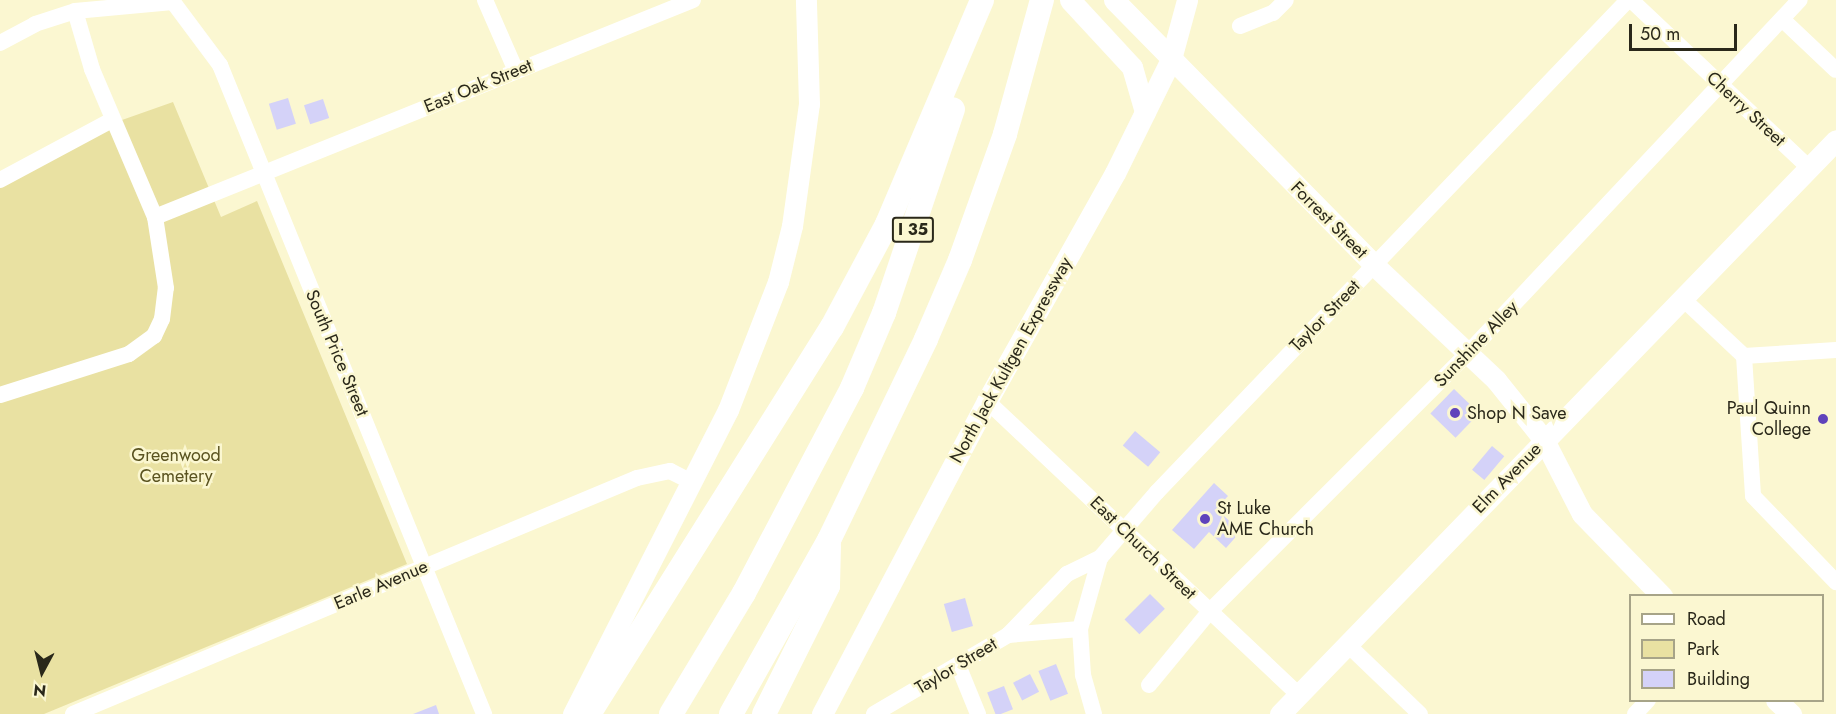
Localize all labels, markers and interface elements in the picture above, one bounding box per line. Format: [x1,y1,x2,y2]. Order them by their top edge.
scale bar [1632,12,1740,50]
text: 50 m [1640,21,1680,47]
street label: East Oak Street [421,55,535,117]
street label: Cherry Street [1702,67,1790,151]
street label: Forrest Street [1286,177,1372,263]
road number: I 35 [890,217,936,243]
street label: North Jack Kultgen Expressway [945,253,1077,467]
street label: Taylor Street [1285,276,1365,356]
street label: South Price Street [301,287,373,419]
street label: Sunshine Alley [1430,296,1522,392]
place label: Paul Quinn College [1727,398,1811,440]
place label: Shop N Save [1467,402,1567,424]
marker: Shop N Save [1448,406,1462,420]
marker: Paul Quinn College [1816,412,1830,426]
street label: Elm Avenue [1468,438,1546,518]
park label: Greenwood Cemetery [131,445,221,488]
street label: East Church Street [1085,492,1201,604]
place label: St Luke AME Church [1217,498,1314,540]
marker: St Luke AME Church [1198,512,1212,526]
street label: Earle Avenue [331,556,431,614]
legend [1629,594,1824,702]
text: Road [1687,606,1726,632]
street label: Taylor Street [911,633,1001,699]
text: Park [1687,636,1719,662]
north arrow [12,642,72,702]
text: Building [1687,666,1750,692]
text: N [32,678,47,703]

